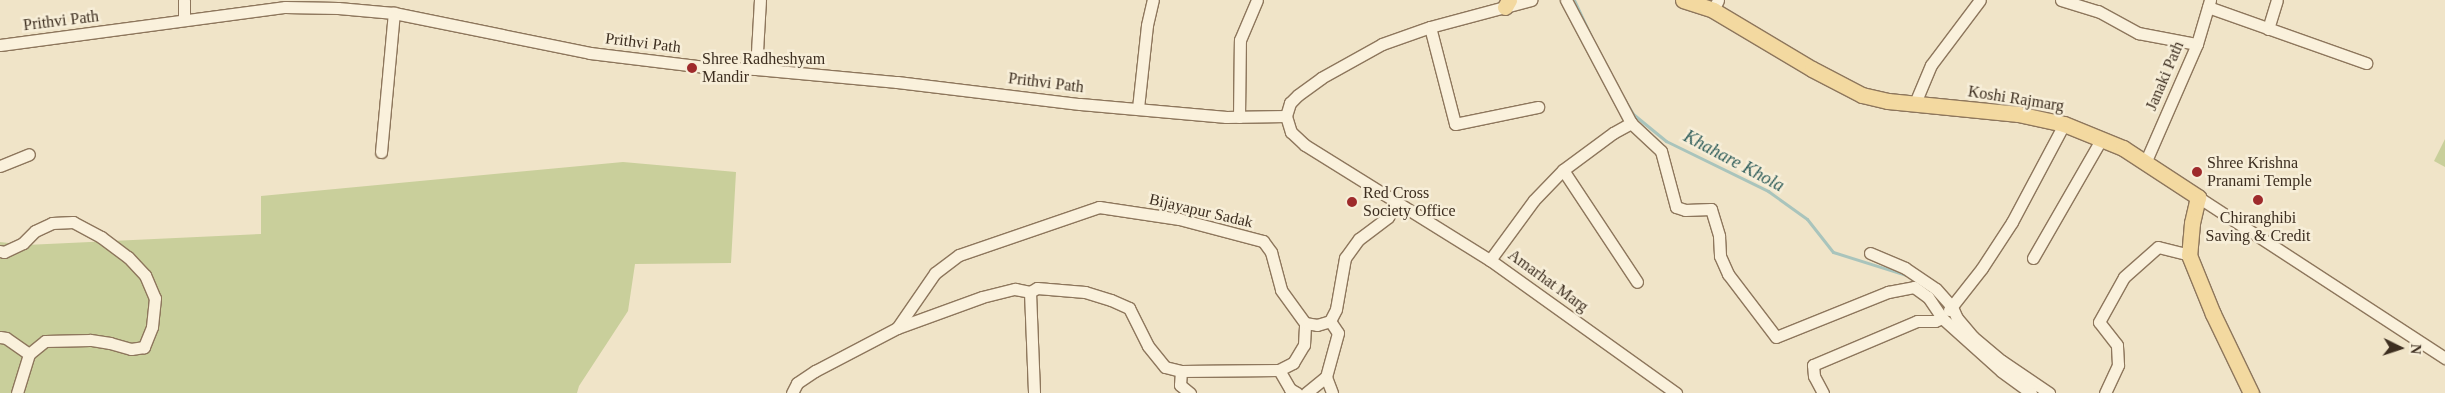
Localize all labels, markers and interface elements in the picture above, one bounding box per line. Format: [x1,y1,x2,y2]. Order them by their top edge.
street label: Prithvi Path [22,7,100,35]
street label: Prithvi Path [604,29,682,57]
street label: Janaki Path [2142,39,2188,113]
place label: Shree Radheshyam Mandir [702,49,825,87]
marker: Shree Radheshyam Mandir [686,62,698,74]
street label: Prithvi Path [1007,69,1085,97]
street label: Koshi Rajmarg [1967,82,2065,116]
water label: Khahare Khola [1680,125,1788,197]
place label: Shree Krishna Pranami Temple [2207,153,2312,191]
marker: Shree Krishna Pranami Temple [2191,166,2203,178]
place label: Red Cross Society Office [1363,183,1456,221]
street label: Bijayapur Sadak [1147,190,1255,232]
marker: Chiranghibi Saving & Credit [2252,194,2264,206]
marker: Red Cross Society Office [1345,195,1359,209]
place label: Chiranghibi Saving & Credit [2206,208,2310,246]
street label: Amarhat Marg [1504,246,1592,316]
north arrow [2375,323,2425,373]
text: N [2408,344,2423,355]

